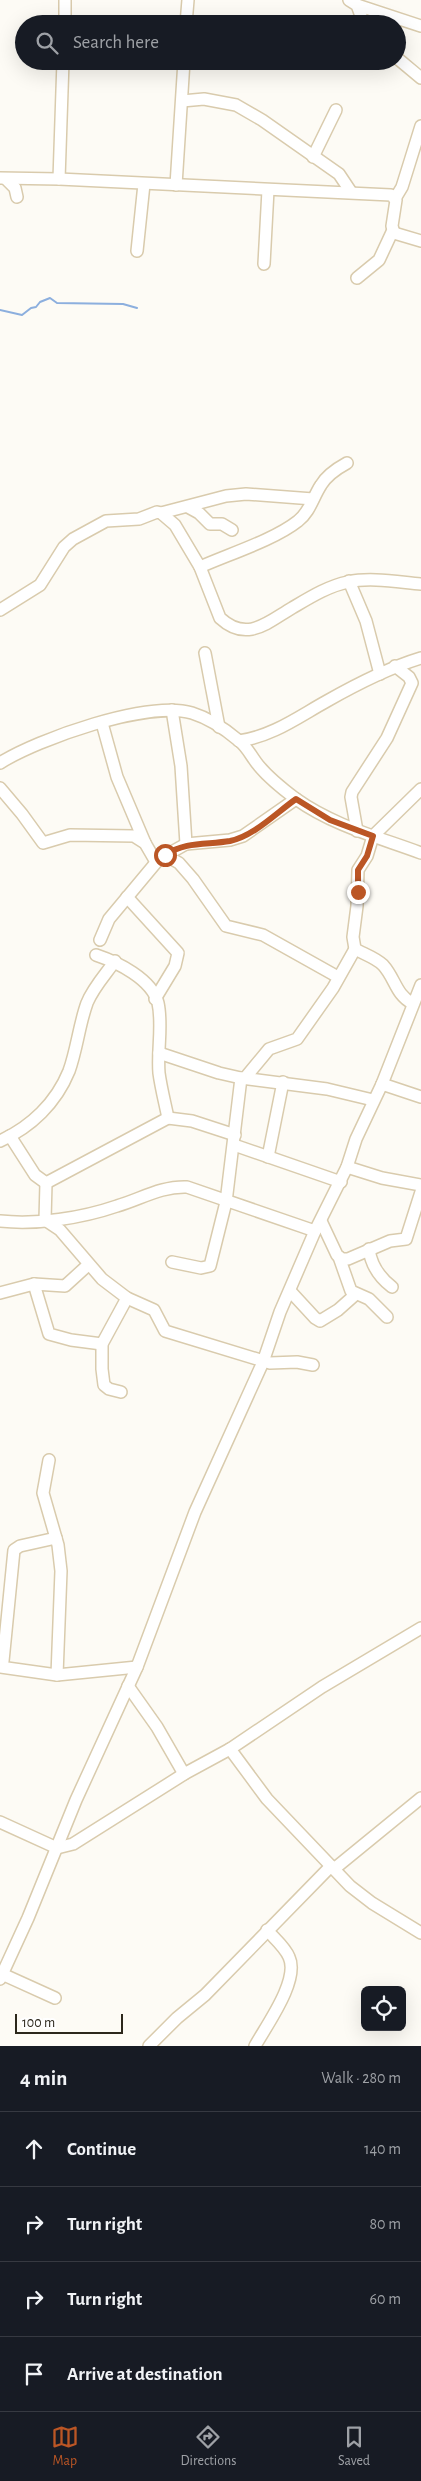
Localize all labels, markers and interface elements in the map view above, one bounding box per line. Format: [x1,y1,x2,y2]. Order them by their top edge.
search box [15,15,406,70]
icon: search [33,29,61,57]
text: Search here [73,33,159,52]
route start [154,844,177,867]
route end [347,881,370,904]
map controls [361,1986,406,2031]
button: locate [361,1986,406,2031]
scale bar [15,2011,122,2034]
text: 100 m [22,2016,55,2030]
text: 4 min [20,2068,67,2089]
text: Walk · 280 m [321,2070,401,2086]
icon: ahead [20,2135,48,2163]
text: Continue [67,2140,136,2159]
text: 140 m [364,2141,401,2157]
icon: right [20,2210,48,2238]
text: Turn right [67,2215,142,2234]
text: 80 m [370,2216,401,2232]
icon: right [20,2285,48,2313]
text: Turn right [67,2290,142,2309]
text: 60 m [370,2291,401,2307]
icon: arrive [20,2360,48,2388]
text: Arrive at destination [67,2365,223,2384]
tab: Map [51,2423,79,2470]
tab: Directions [181,2423,236,2470]
tab: Saved [338,2423,370,2470]

